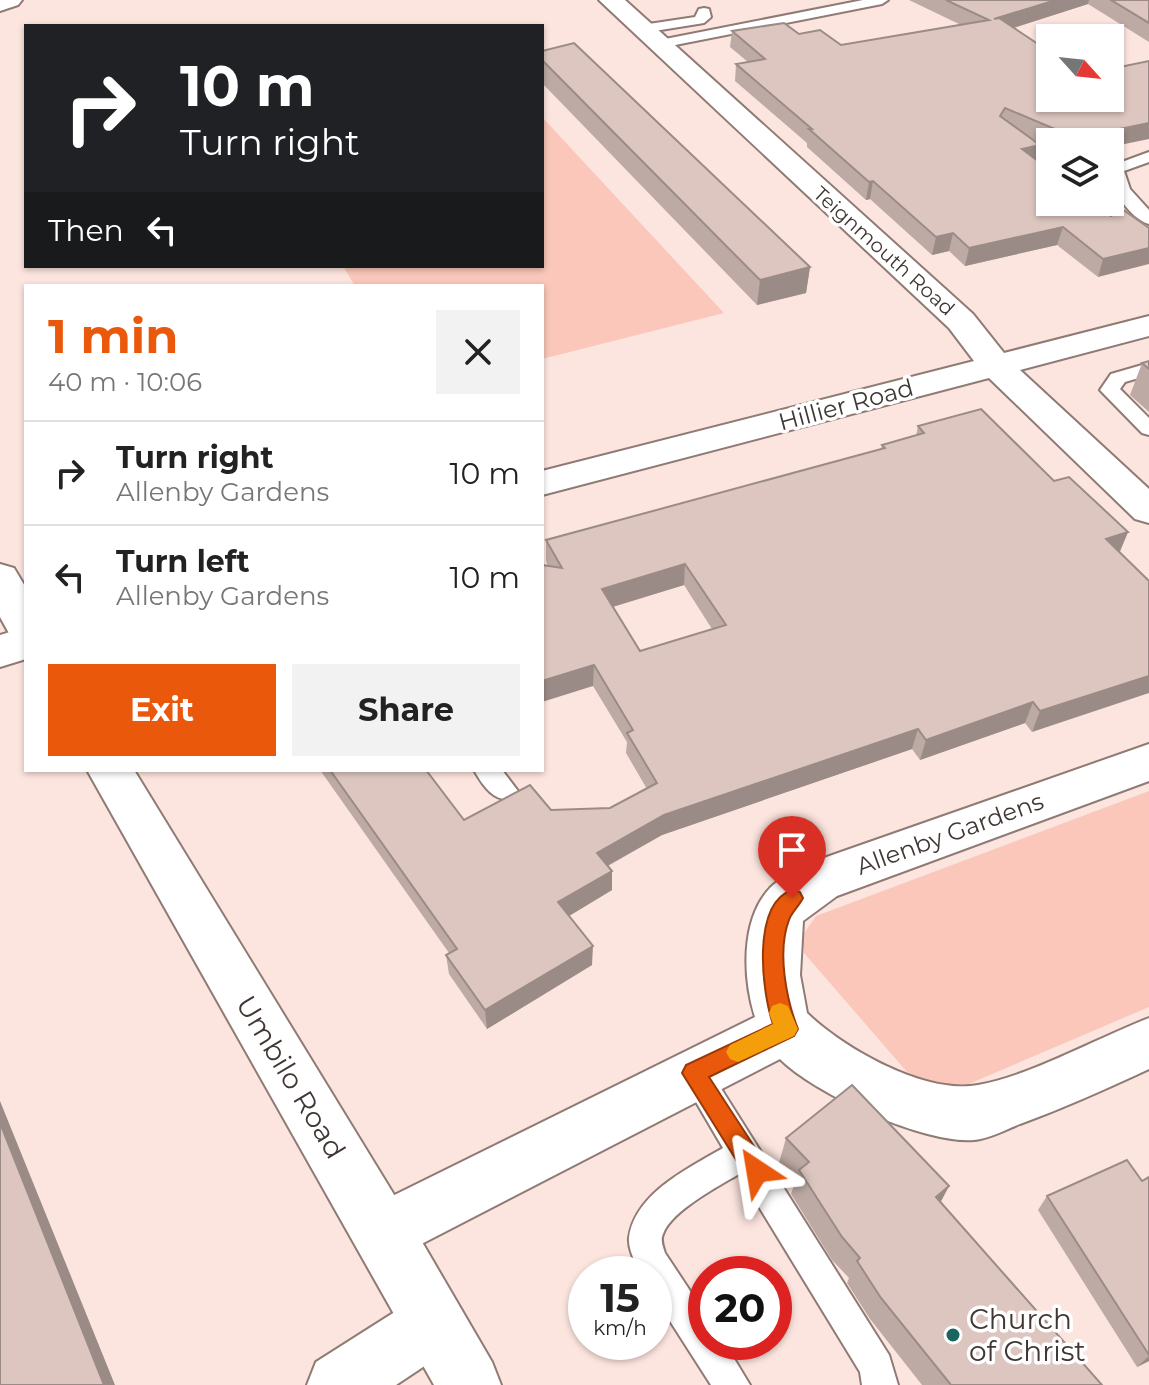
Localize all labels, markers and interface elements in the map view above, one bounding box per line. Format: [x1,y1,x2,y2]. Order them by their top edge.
north arrow [1036,24,1124,112]
map controls [1036,24,1124,216]
text: 10 m [180,52,315,120]
icon: right [48,56,152,160]
text: Turn right [180,120,360,164]
button: layers [1036,128,1124,216]
street label: Teignmouth Road [809,181,959,321]
icon: left [140,208,184,252]
text: Then [48,212,124,249]
text: 1 min [48,307,178,365]
button: close [436,310,520,394]
text: 40 m · 10:06 [48,366,202,398]
street label: Hillier Road [775,373,917,436]
text: Turn right [116,439,273,476]
icon: right [48,451,92,495]
text: 10 m [450,455,520,492]
text: Allenby Gardens [116,476,329,508]
text: Turn left [116,543,249,580]
icon: left [48,555,92,599]
text: 10 m [450,559,520,596]
text: Allenby Gardens [116,580,329,612]
button: Exit [48,664,276,756]
button: Share [292,664,520,756]
street label: Allenby Gardens [852,786,1047,881]
pin [758,816,826,898]
icon: arrive [770,828,814,872]
street label: Umbilo Road [229,989,353,1165]
position arrow [715,1129,799,1213]
speed limit sign: 20 [688,1256,792,1360]
text: 15 [600,1273,640,1322]
place label: Church of Christ [969,1302,1086,1368]
text: km/h [593,1316,647,1340]
marker: Church of Christ [944,1326,962,1344]

